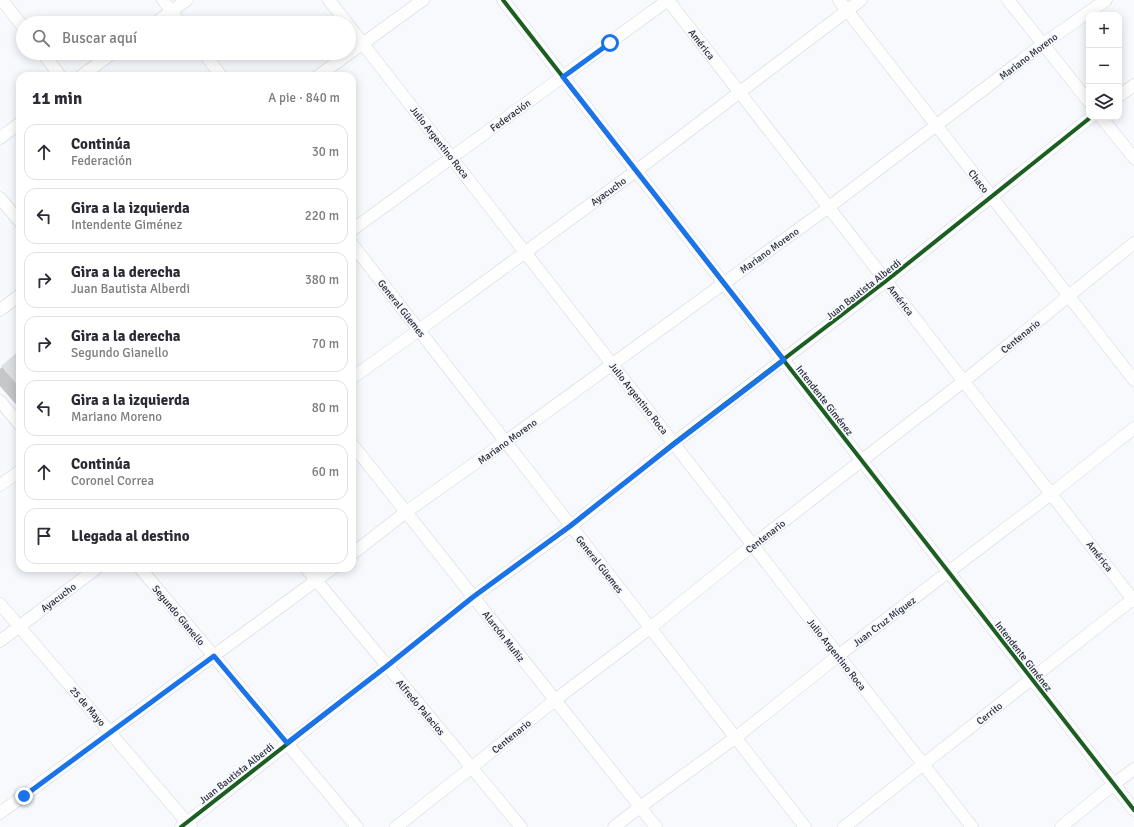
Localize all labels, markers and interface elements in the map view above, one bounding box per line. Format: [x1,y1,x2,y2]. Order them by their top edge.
map controls [1086,12,1122,120]
button: + [1086,12,1122,48]
search box [16,16,356,60]
icon: search [30,27,52,49]
street label: América [686,27,717,62]
text: Buscar aquí [62,29,137,47]
street label: Mariano Moreno [997,31,1060,83]
route start [601,34,619,52]
button: − [1086,48,1122,84]
button: layers [1086,84,1122,120]
text: 11 min [32,88,82,109]
text: A pie · 840 m [268,90,340,106]
street label: Federación [488,97,533,134]
street label: Julio Argentino Roca [407,104,471,181]
text: Continúa [71,135,130,153]
icon: ahead [33,141,55,163]
text: 30 m [312,144,339,160]
text: Federación [71,153,132,169]
street label: Chaco [965,168,991,196]
street label: Ayacucho [588,175,629,209]
text: Gira a la izquierda [71,199,190,217]
icon: left [33,205,55,227]
text: 220 m [305,208,339,224]
text: Intendente Giménez [71,217,182,233]
street label: Mariano Moreno [738,225,801,276]
street label: Juan Bautista Alberdi [824,257,903,323]
text: Gira a la derecha [71,263,181,281]
icon: right [33,269,55,291]
text: 380 m [305,272,339,288]
street label: General Güemes [375,277,428,340]
text: Juan Bautista Alberdi [71,281,190,297]
street label: América [885,283,916,318]
street label: Centenario [999,317,1043,356]
text: Gira a la derecha [71,327,181,345]
icon: right [33,333,55,355]
text: 70 m [312,336,339,352]
text: Segundo Gianello [71,345,169,361]
street label: Julio Argentino Roca [606,360,670,437]
street label: Intendente Giménez [793,363,856,438]
text: Gira a la izquierda [71,391,190,409]
icon: left [33,397,55,419]
text: 80 m [312,400,339,416]
text: Mariano Moreno [71,409,162,425]
street label: Mariano Moreno [476,416,539,467]
text: Continúa [71,455,130,473]
icon: ahead [33,461,55,483]
text: 60 m [312,464,339,480]
text: Coronel Correa [71,473,154,489]
street label: Centenario [743,518,788,556]
icon: arrive [33,525,55,547]
text: Llegada al destino [71,527,190,545]
street label: General Güemes [573,533,626,596]
street label: América [1084,539,1115,574]
street label: Ayacucho [39,581,79,615]
street label: Segundo Gianello [150,583,207,648]
street label: Juan Cruz Míguez [851,594,919,649]
street label: Alarcón Muñiz [480,609,527,665]
street label: Julio Argentino Roca [804,616,868,693]
street label: Intendente Giménez [992,619,1055,694]
street label: Alfredo Palacios [393,677,447,738]
street label: 25 de Mayo [67,685,108,729]
street label: Cerrito [974,700,1005,728]
street label: Centenario [490,717,534,756]
street label: Juan Bautista Alberdi [197,741,276,807]
route end [15,787,33,805]

